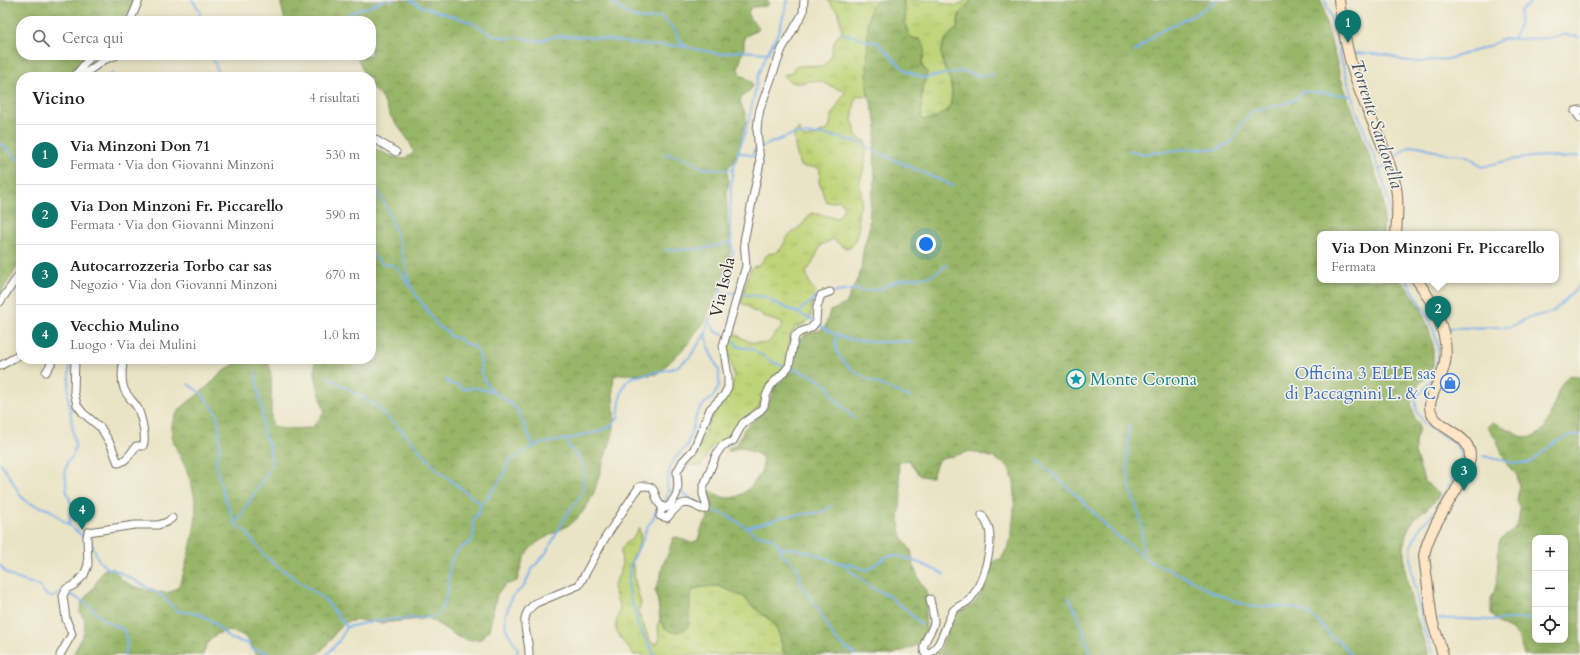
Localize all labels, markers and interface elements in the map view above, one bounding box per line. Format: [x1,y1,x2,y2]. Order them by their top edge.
pin: 1 [1335,10,1361,43]
search box [16,16,376,60]
icon: search [30,27,52,49]
text: Cerca qui [62,28,124,48]
water label: Torrente Sardorella [1344,57,1409,192]
text: Vicino [32,87,85,110]
text: 4 risultati [309,89,360,107]
text: Via Minzoni Don 71 [70,136,211,156]
text: 1 [42,146,48,164]
text: 530 m [326,146,360,164]
text: Fermata · Via don Giovanni Minzoni [70,156,274,174]
text: Via Don Minzoni Fr. Piccarello [70,196,283,216]
text: 2 [42,206,48,224]
text: 590 m [326,206,360,224]
text: Fermata · Via don Giovanni Minzoni [70,216,274,234]
popup [1317,231,1559,283]
your location [916,234,936,254]
text: Via Don Minzoni Fr. Piccarello [1331,238,1545,258]
street label: Via Isola [704,254,741,320]
text: Autocarrozzeria Torbo car sas [70,256,272,276]
text: Fermata [1331,258,1376,276]
text: 3 [42,266,48,284]
text: 670 m [326,266,360,284]
text: Negozio · Via don Giovanni Minzoni [70,276,278,294]
pin: 2 [1425,296,1451,329]
text: Vecchio Mulino [70,316,179,336]
text: 4 [42,326,48,344]
text: 1.0 km [322,326,360,344]
text: Luogo · Via dei Mulini [70,336,196,354]
place label: Officina 3 ELLE sas di Paccagnini L. & C [1285,362,1436,405]
place icon: Monte Corona [1065,368,1087,390]
place label: Monte Corona [1090,368,1198,391]
shop icon: Officina 3 ELLE sas di Paccagnini L. & C [1439,372,1461,394]
pin: 3 [1451,458,1477,491]
pin: 4 [69,497,95,530]
map controls [1532,535,1568,643]
button: + [1532,535,1568,571]
button: − [1532,571,1568,607]
button: locate [1532,607,1568,643]

